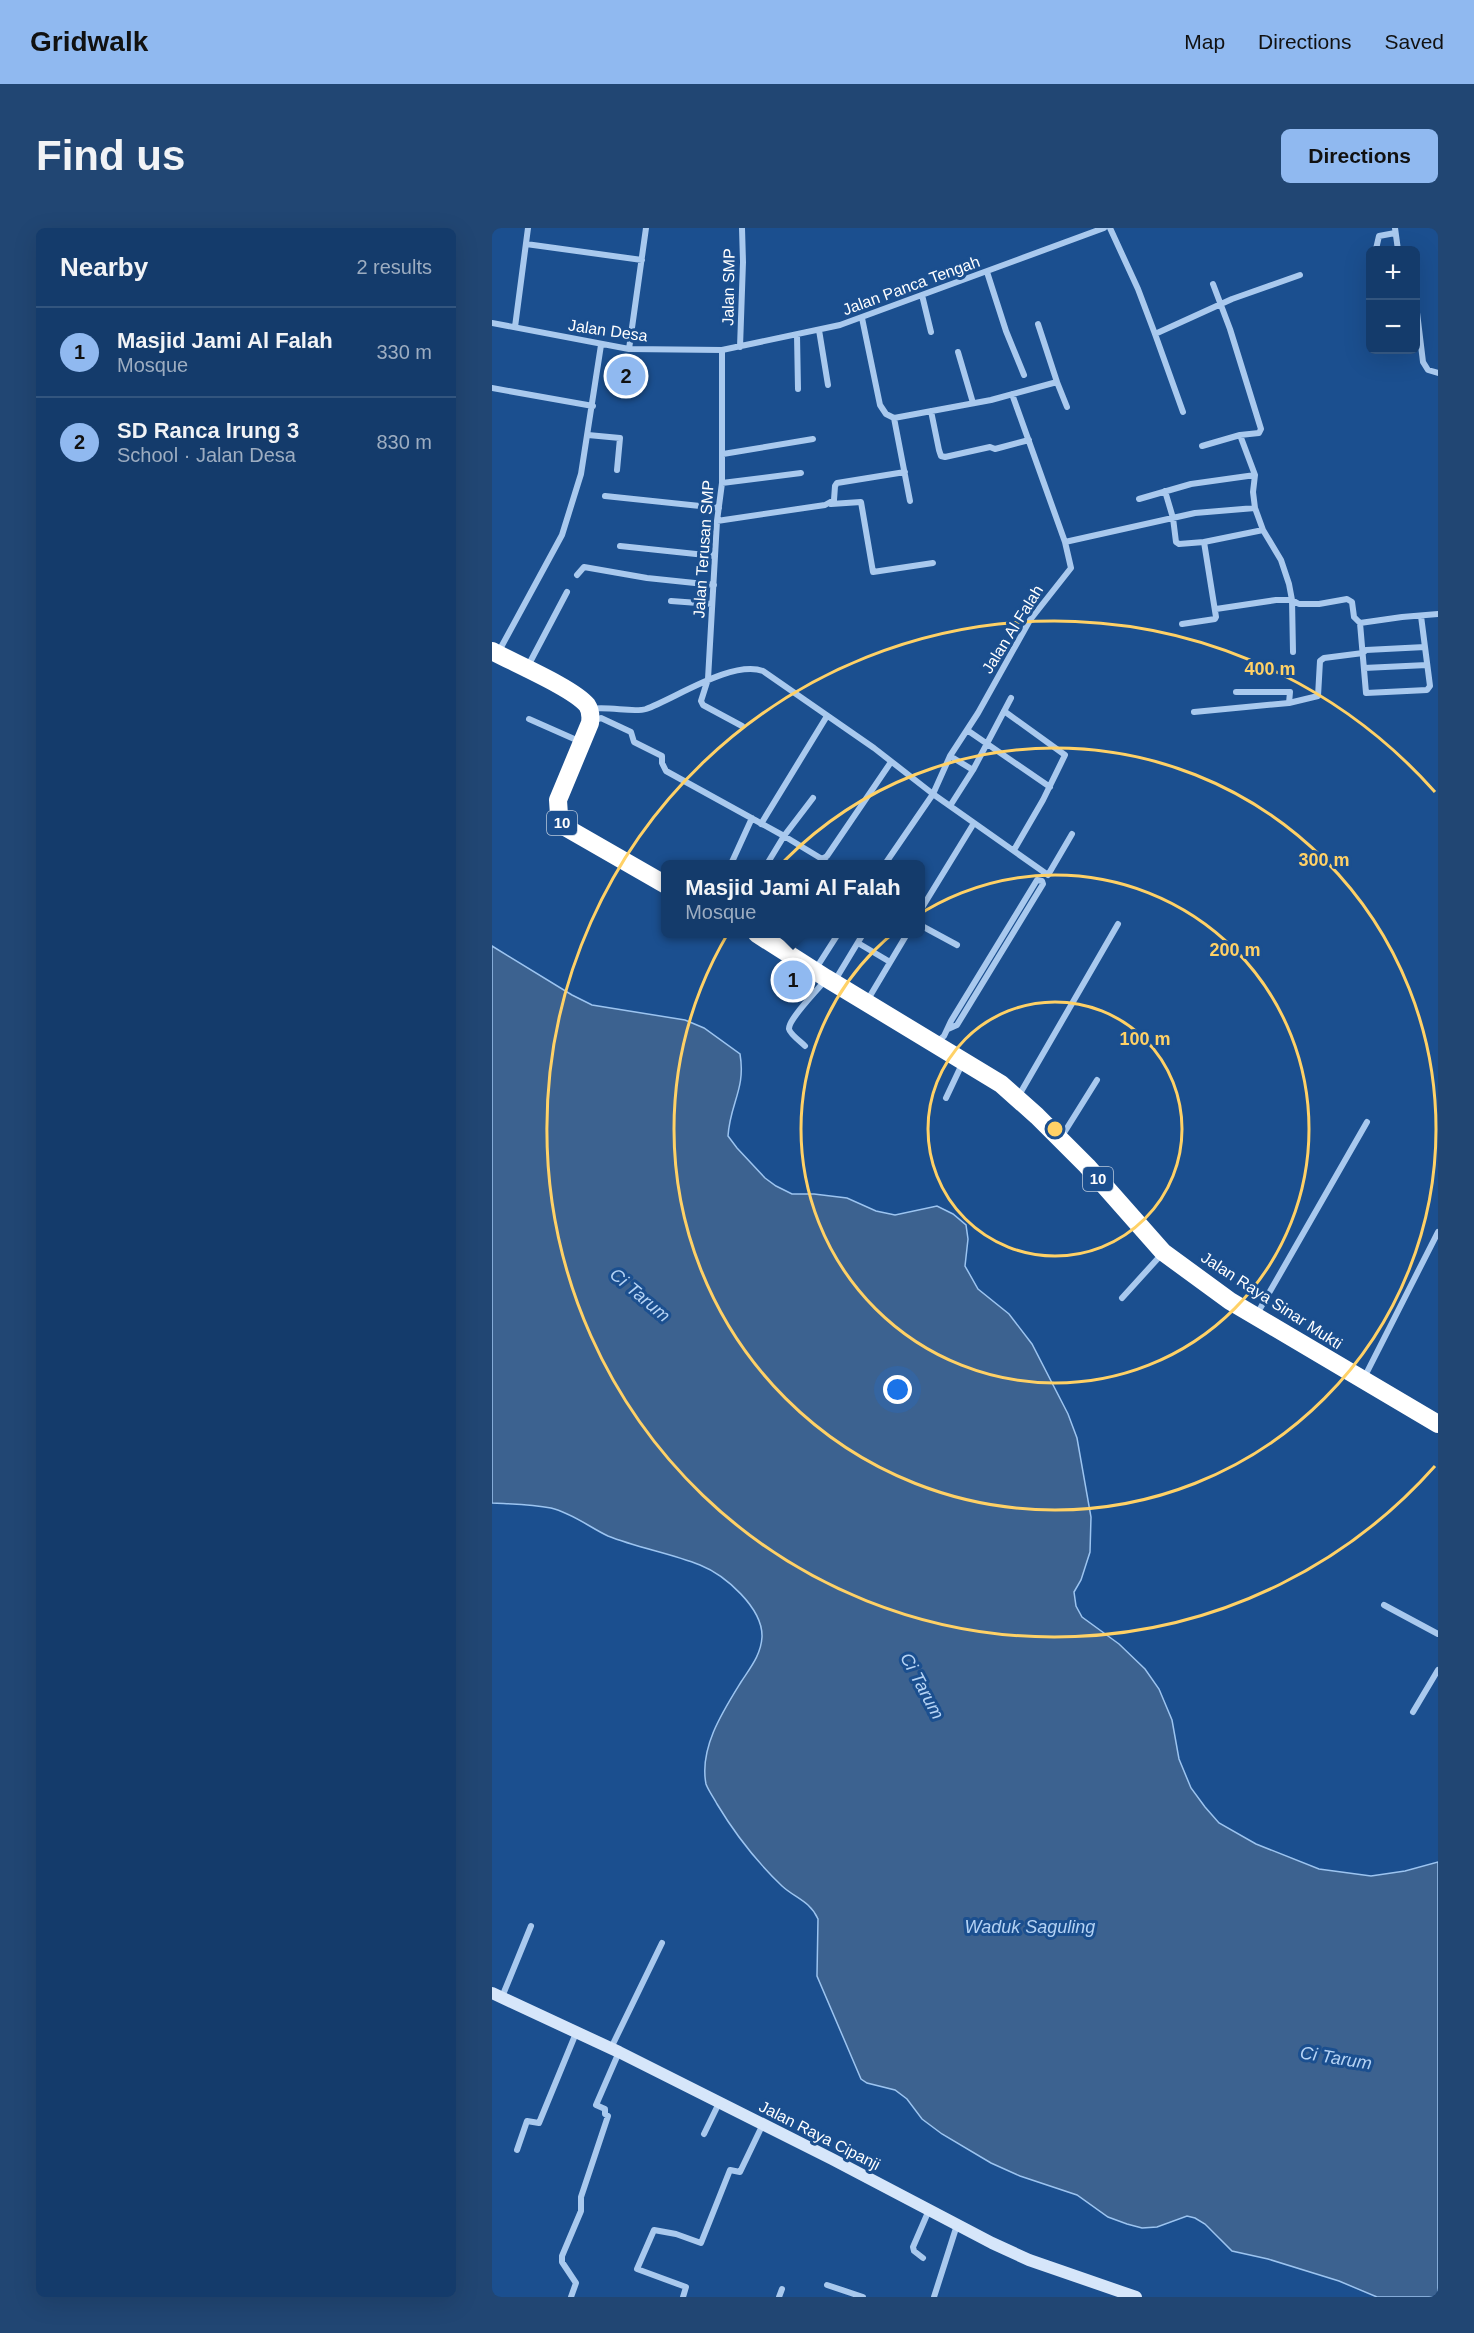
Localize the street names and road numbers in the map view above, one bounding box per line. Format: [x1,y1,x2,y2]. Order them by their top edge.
street label: Jalan SMP [719,248,738,326]
street label: Jalan Panca Tengah [840,253,982,318]
street label: Jalan Desa [567,317,649,344]
street label: Jalan Terusan SMP [690,479,717,619]
street label: Jalan Al Falah [979,582,1046,676]
road number: 10 [547,811,577,835]
road number: 10 [1083,1167,1113,1191]
street label: Jalan Raya Sinar Mukti [1198,1248,1345,1352]
street label: Jalan Raya Cipanji [756,2098,883,2173]

